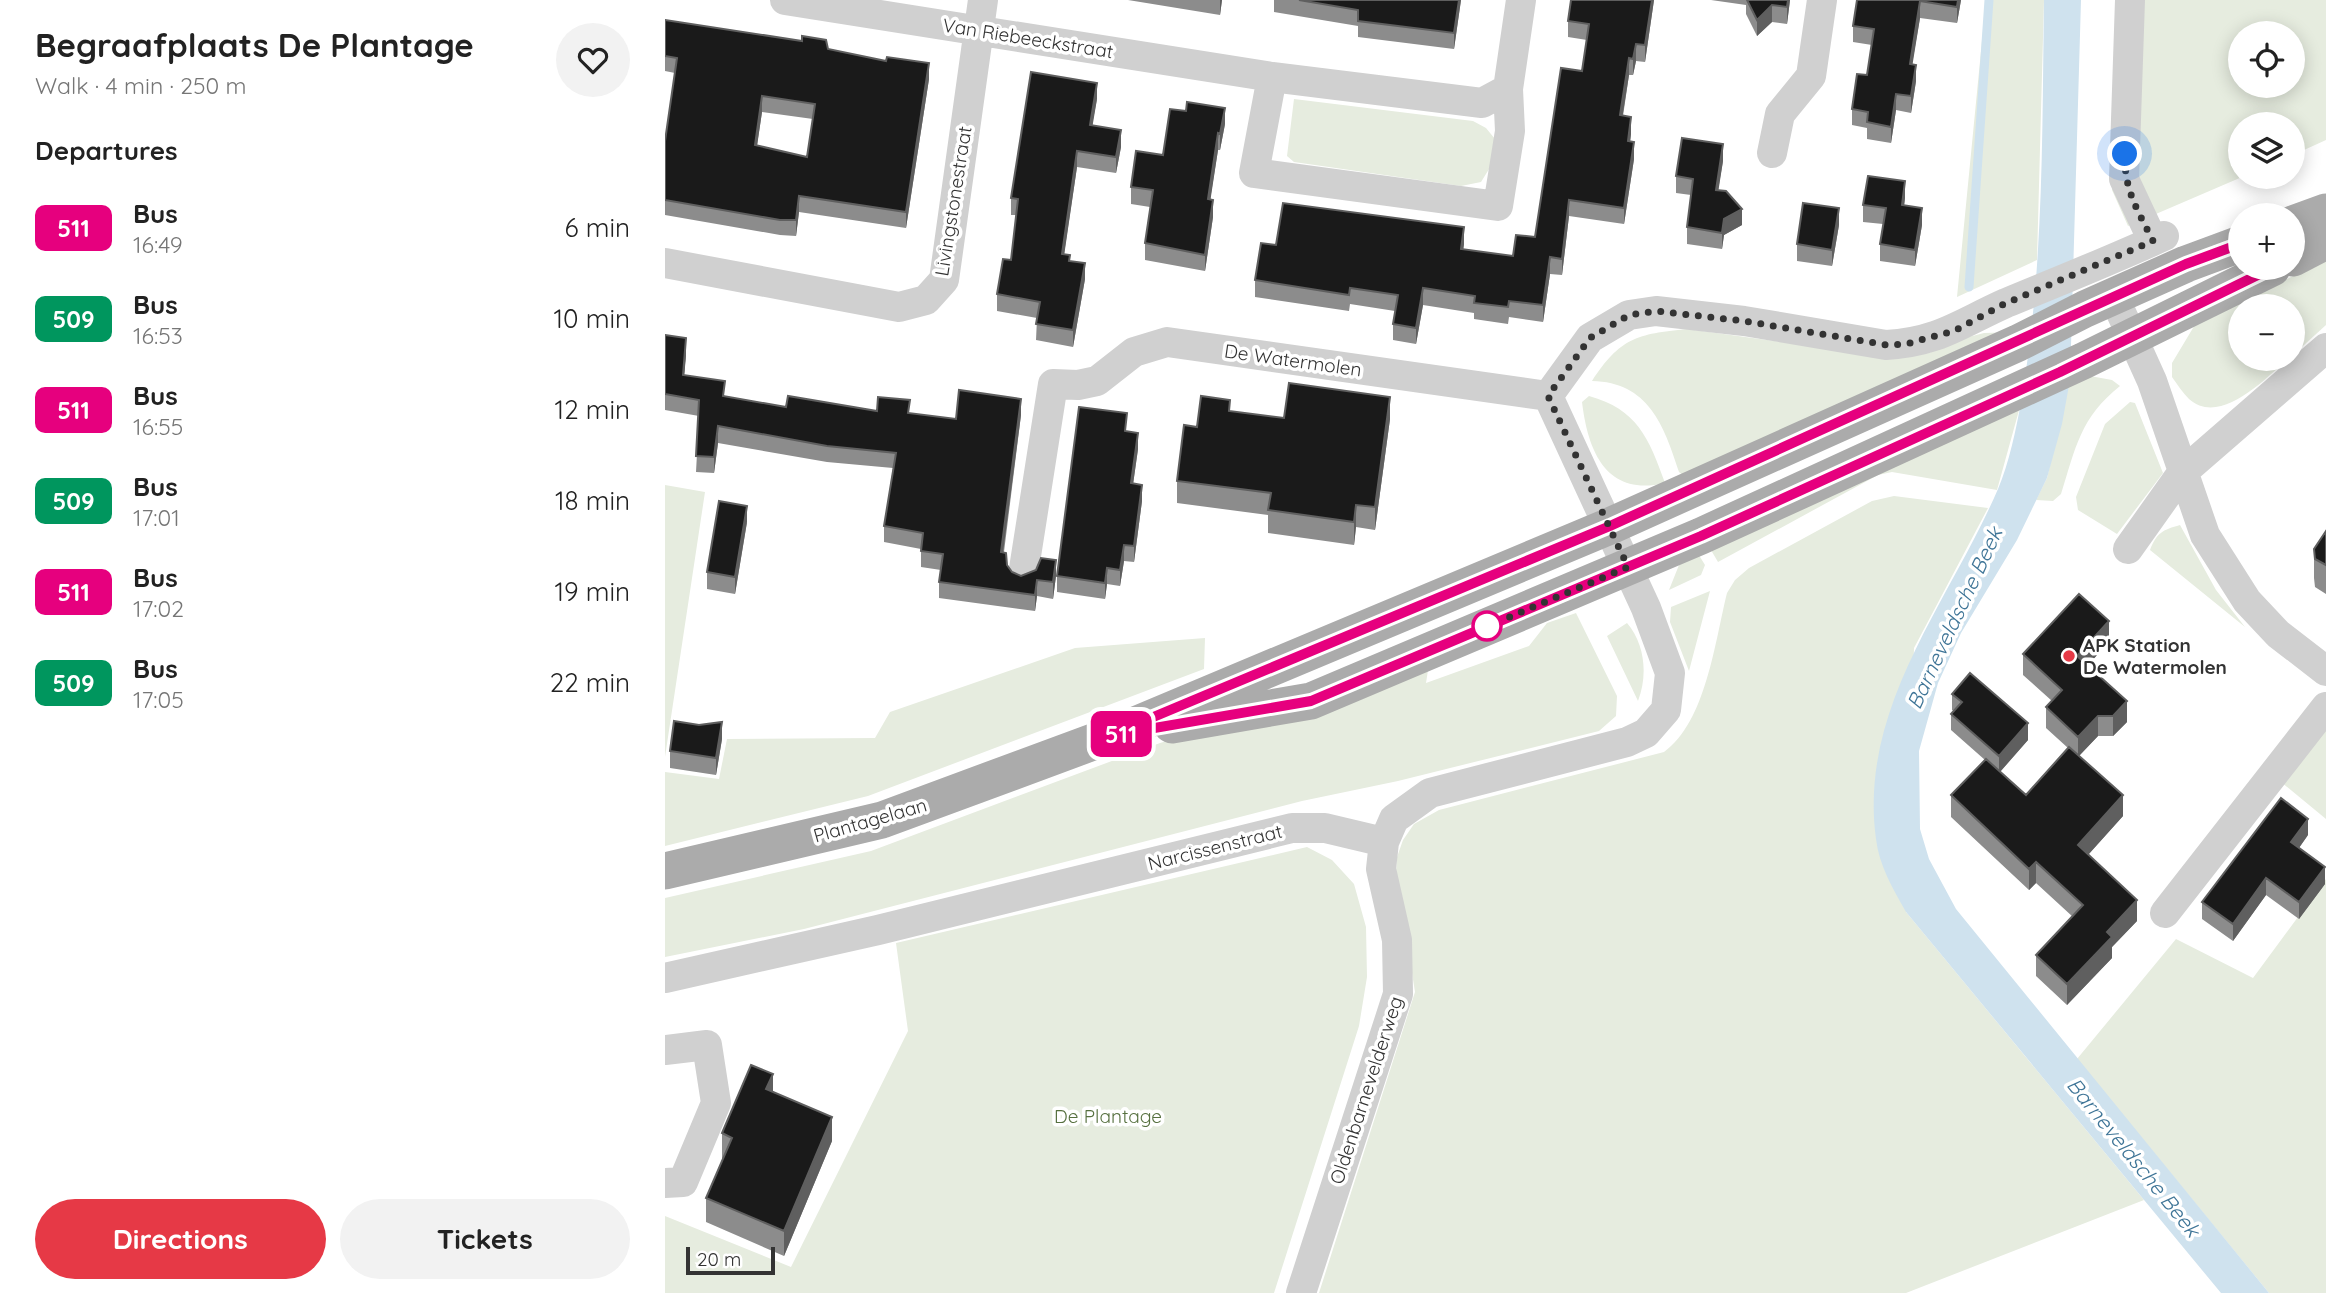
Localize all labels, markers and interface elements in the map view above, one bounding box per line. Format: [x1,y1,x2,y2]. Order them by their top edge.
street label: Van Riebeeckstraat [941,13,1115,63]
map controls [2228,21,2305,371]
button: locate [2228,21,2305,98]
button: heart [556,23,630,97]
text: Begraafplaats De Plantage [35,24,474,65]
text: Walk · 4 min · 250 m [35,71,246,100]
button: layers [2228,112,2305,189]
street label: Livingstonestraat [929,124,977,278]
text: Departures [35,134,178,167]
your location [2107,136,2142,171]
text: Bus [133,197,178,230]
button: + [2228,203,2305,280]
text: 6 min [565,211,630,244]
text: 511 [57,213,90,243]
text: 16:49 [133,230,183,259]
text: Bus [133,288,178,321]
button: − [2228,294,2305,371]
text: 10 min [554,302,630,335]
text: 509 [52,304,95,334]
text: 16:53 [133,321,183,350]
street label: De Watermolen [1223,338,1363,382]
text: Bus [133,379,178,412]
text: 12 min [555,393,630,426]
text: 511 [57,395,90,425]
text: 16:55 [133,412,183,441]
text: Bus [133,470,178,503]
text: 18 min [555,484,630,517]
text: 509 [52,486,95,516]
text: 17:01 [133,503,180,532]
water label: Barneveldsche Beek [1900,521,2008,713]
text: Bus [133,561,178,594]
text: 19 min [554,575,630,608]
text: 511 [57,577,90,607]
text: 17:02 [133,594,184,623]
unlabelled marker [1472,611,1502,641]
place label: APK Station De Watermolen [2083,633,2227,679]
marker: APK Station De Watermolen [2061,648,2077,664]
text: Bus [133,652,178,685]
text: 22 min [550,666,630,699]
text: 509 [52,668,95,698]
text: 17:05 [133,685,184,714]
line badge: 511 [1081,711,1161,757]
text: 511 [1105,719,1137,749]
street label: Plantagelaan [810,792,930,848]
street label: Narcissenstraat [1145,819,1285,875]
street label: Oldenbarnevelderweg [1324,993,1408,1187]
water label: Barneveldsche Beek [2062,1072,2207,1243]
park label: De Plantage [1054,1104,1162,1128]
button: Directions [35,1199,326,1279]
button: Tickets [340,1199,630,1279]
scale bar [686,1244,775,1276]
text: 20 m [697,1247,741,1271]

